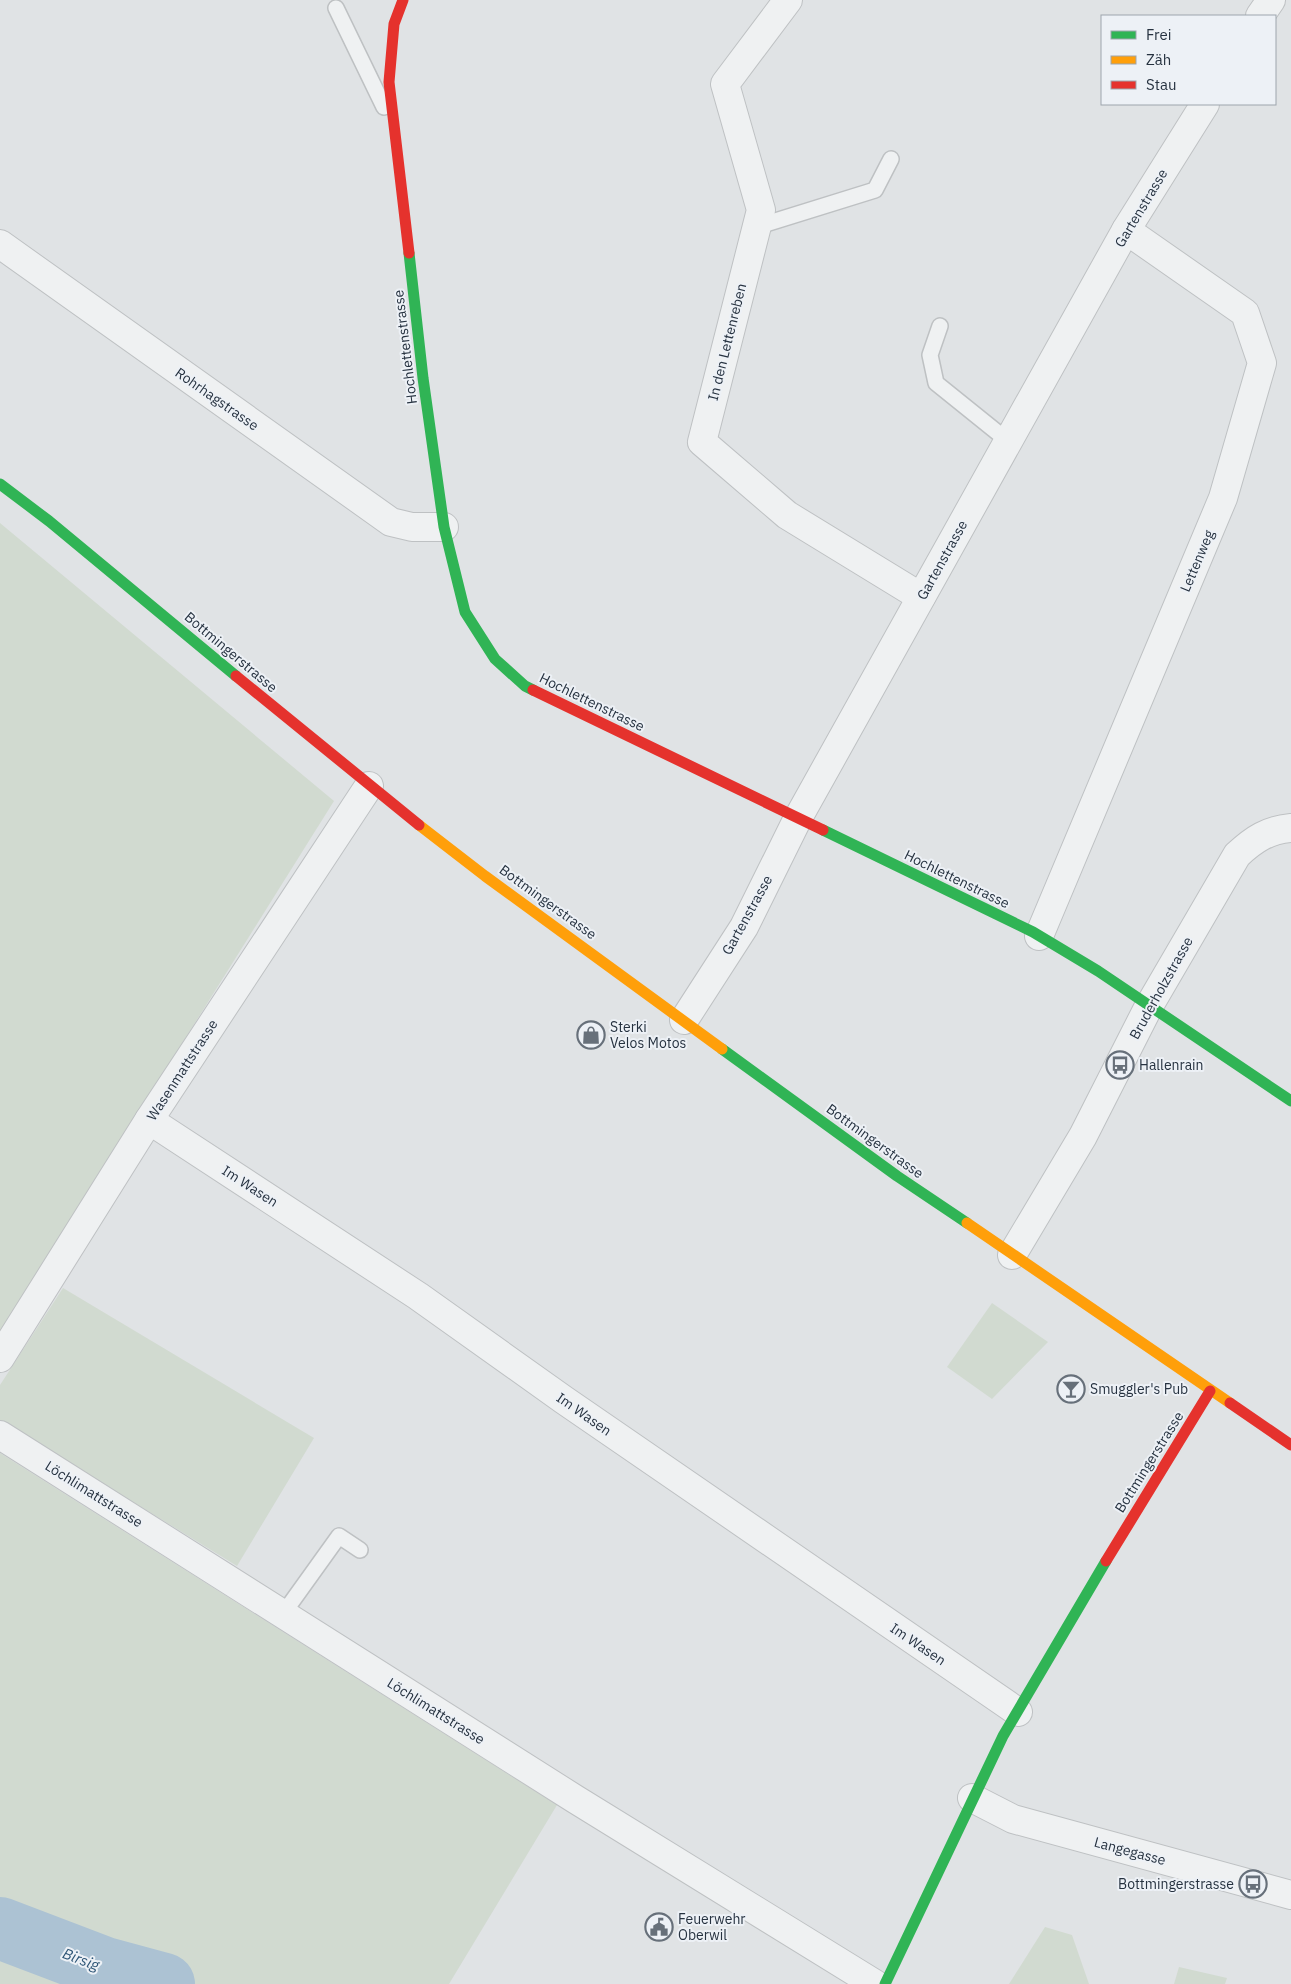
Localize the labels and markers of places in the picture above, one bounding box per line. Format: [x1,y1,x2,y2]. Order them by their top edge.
place label: Sterki Velos Motos [610,1018,686,1052]
shop icon: Sterki Velos Motos [576,1020,606,1050]
bus stop icon: Hallenrain [1105,1050,1135,1080]
place label: Hallenrain [1139,1056,1204,1074]
bar icon: Smuggler's Pub [1056,1374,1086,1404]
place label: Smuggler's Pub [1090,1380,1188,1398]
bus stop icon: Bottmingerstrasse [1238,1869,1268,1899]
place label: Bottmingerstrasse [1118,1875,1234,1893]
place label: Feuerwehr Oberwil [678,1910,745,1944]
public building icon: Feuerwehr Oberwil [644,1912,674,1942]

